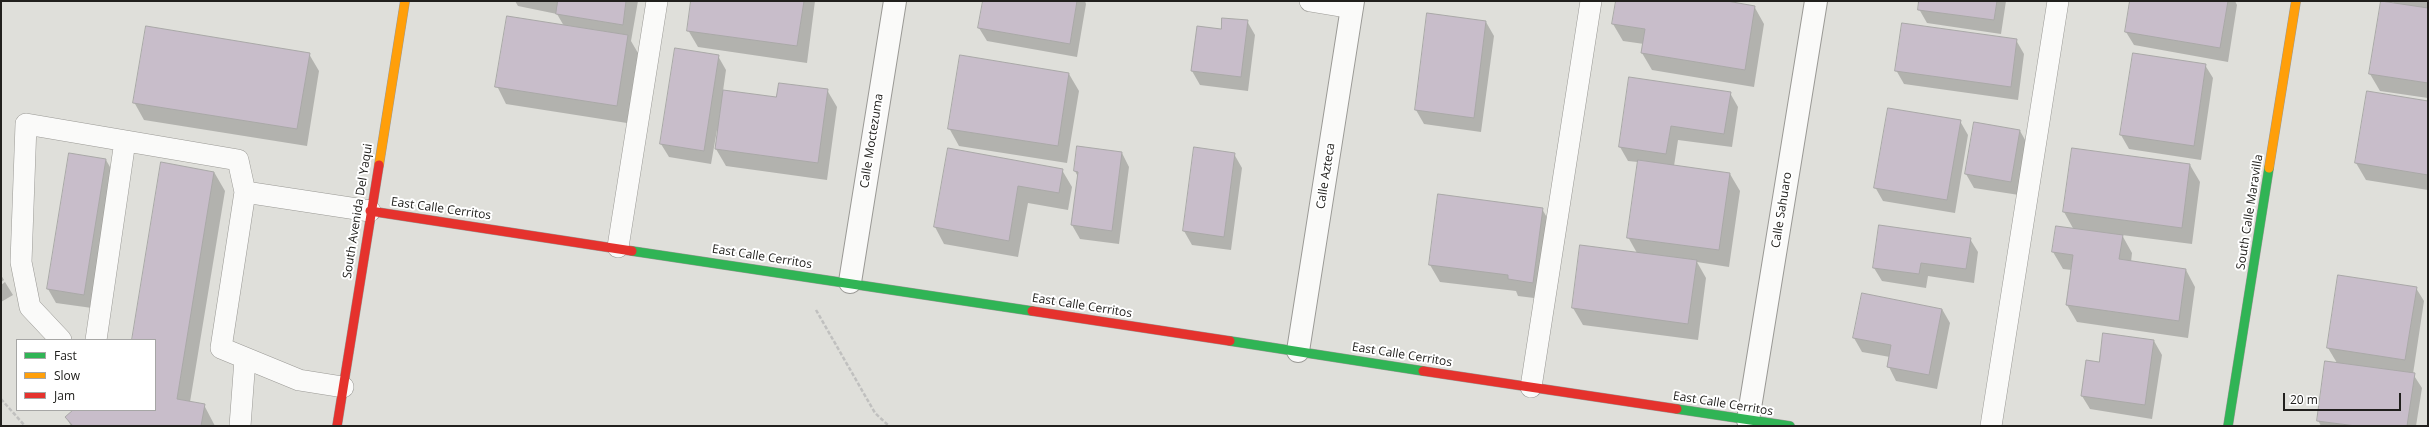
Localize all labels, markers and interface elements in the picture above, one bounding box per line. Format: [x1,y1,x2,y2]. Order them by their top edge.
street label: Calle Moctezuma [857,93,887,189]
street label: South Avenida Del Yaqui [340,142,376,280]
street label: Calle Azteca [1314,142,1338,210]
street label: South Calle Maravilla [2234,153,2266,271]
street label: Calle Sahuaro [1769,171,1795,249]
street label: East Calle Cerritos [390,195,492,223]
street label: East Calle Cerritos [711,242,813,272]
street label: East Calle Cerritos [1031,291,1133,321]
legend [16,339,156,411]
street label: East Calle Cerritos [1351,340,1453,370]
text: Fast [54,347,77,364]
text: Slow [54,367,80,384]
scale bar [2285,385,2403,411]
text: Jam [54,387,75,404]
street label: East Calle Cerritos [1672,389,1774,419]
text: 20 m [2290,391,2318,408]

